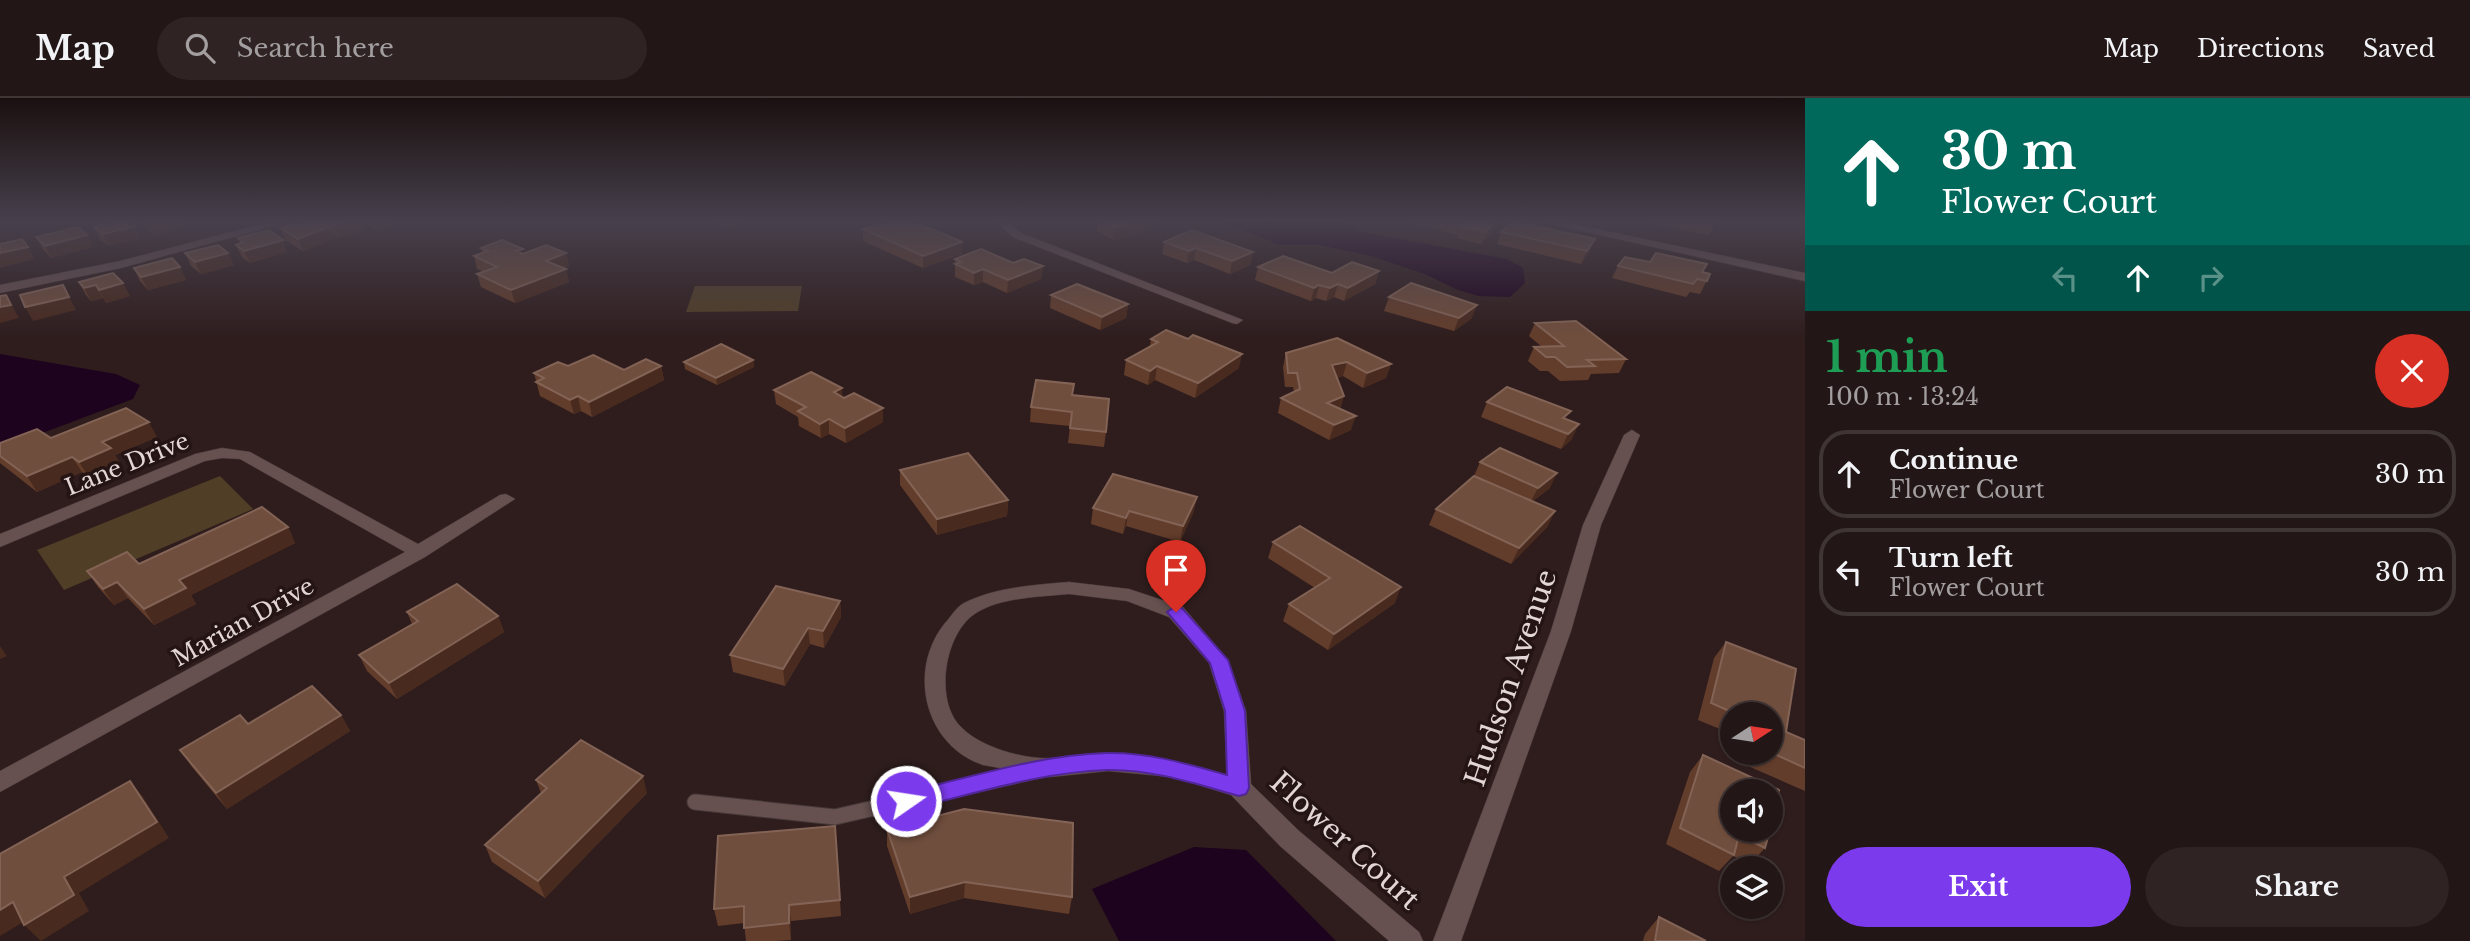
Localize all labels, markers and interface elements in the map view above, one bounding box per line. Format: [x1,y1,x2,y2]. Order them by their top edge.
search box [157,17,647,80]
text: Map [35,28,115,69]
icon: search [181,29,219,67]
text: Search here [237,32,394,64]
text: Map [2103,34,2159,63]
text: Directions [2197,34,2325,63]
text: Saved [2363,34,2435,63]
text: 30 m [1941,121,2076,182]
icon: ahead [1826,126,1917,217]
text: Flower Court [1941,182,2157,222]
icon: left [2046,259,2084,297]
icon: ahead [2119,259,2157,297]
icon: right [2192,259,2230,297]
text: 1 min [1826,331,1948,383]
button: close [2375,334,2449,408]
text: 100 m · 13:24 [1826,383,1979,411]
street label: Lane Drive [61,427,193,501]
text: Continue [1889,444,2018,476]
icon: ahead [1830,455,1868,493]
text: 30 m [2375,458,2445,490]
text: Flower Court [1889,476,2044,504]
pin [1146,540,1206,612]
text: Turn left [1889,542,2013,574]
icon: arrive [1157,551,1195,589]
icon: left [1830,553,1868,591]
text: 30 m [2375,556,2445,588]
street label: Hudson Avenue [1458,565,1564,791]
street label: Marian Drive [167,572,319,672]
text: Flower Court [1889,574,2044,602]
north arrow [1720,702,1783,765]
map controls [1720,702,1783,919]
position arrow [869,764,943,838]
street label: Flower Court [1263,765,1427,918]
button: sound [1720,779,1783,842]
button: Exit [1826,847,2131,927]
button: Share [2145,847,2449,927]
button: layers [1720,856,1783,919]

